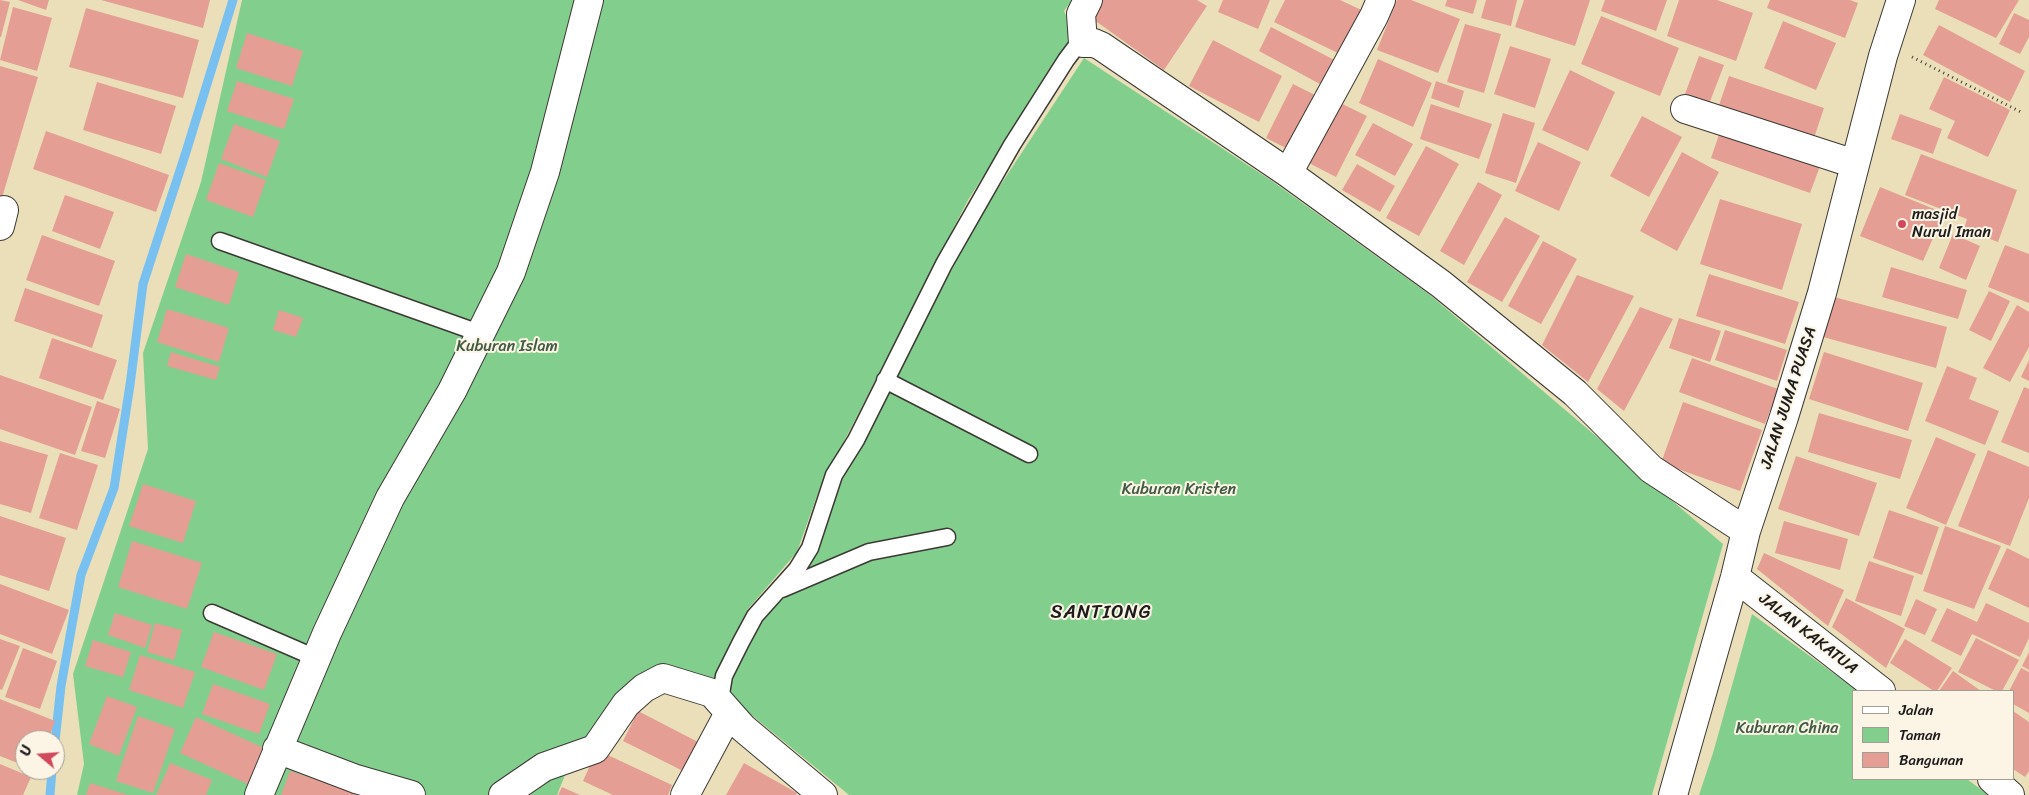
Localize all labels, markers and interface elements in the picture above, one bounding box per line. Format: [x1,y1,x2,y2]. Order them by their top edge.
place label: masjid Nurul Iman [1912,205,1991,243]
marker: masjid Nurul Iman [1896,218,1908,230]
street label: JALAN JUMA PUASA [1757,325,1821,471]
park label: Kuburan Islam [456,337,558,357]
park label: Kuburan Kristen [1122,480,1236,500]
street label: JALAN KAKATUA [1755,589,1861,679]
district label: SANTIONG [1051,602,1151,624]
legend [1852,690,2014,780]
text: Jalan [1899,697,1933,723]
park label: Kuburan China [1736,719,1838,739]
text: Taman [1899,722,1941,748]
north arrow [15,730,65,780]
text: U [13,742,40,759]
text: Bangunan [1899,747,1963,773]

